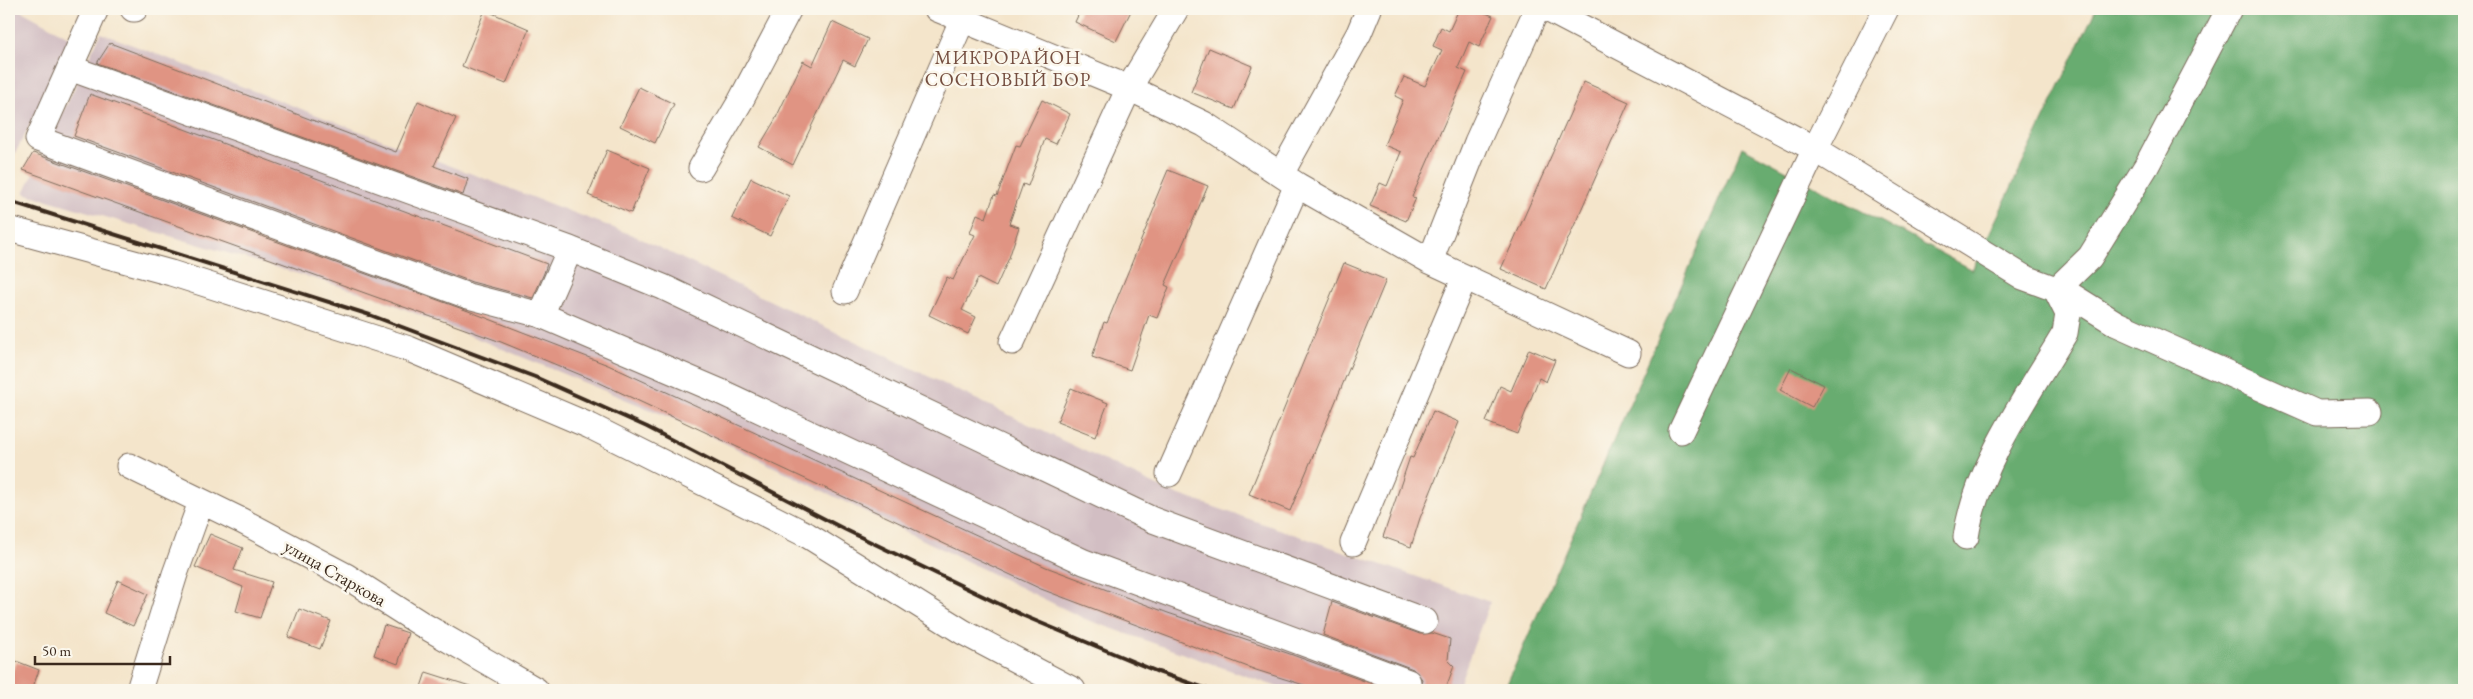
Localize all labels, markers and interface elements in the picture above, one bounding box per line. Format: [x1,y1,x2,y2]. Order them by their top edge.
district label: МИКРОРАЙОН СОСНОВЫЙ БОР [925,45,1091,92]
street label: улица Старкова [280,534,391,612]
scale bar [35,634,170,666]
text: 50 m [42,641,71,660]

